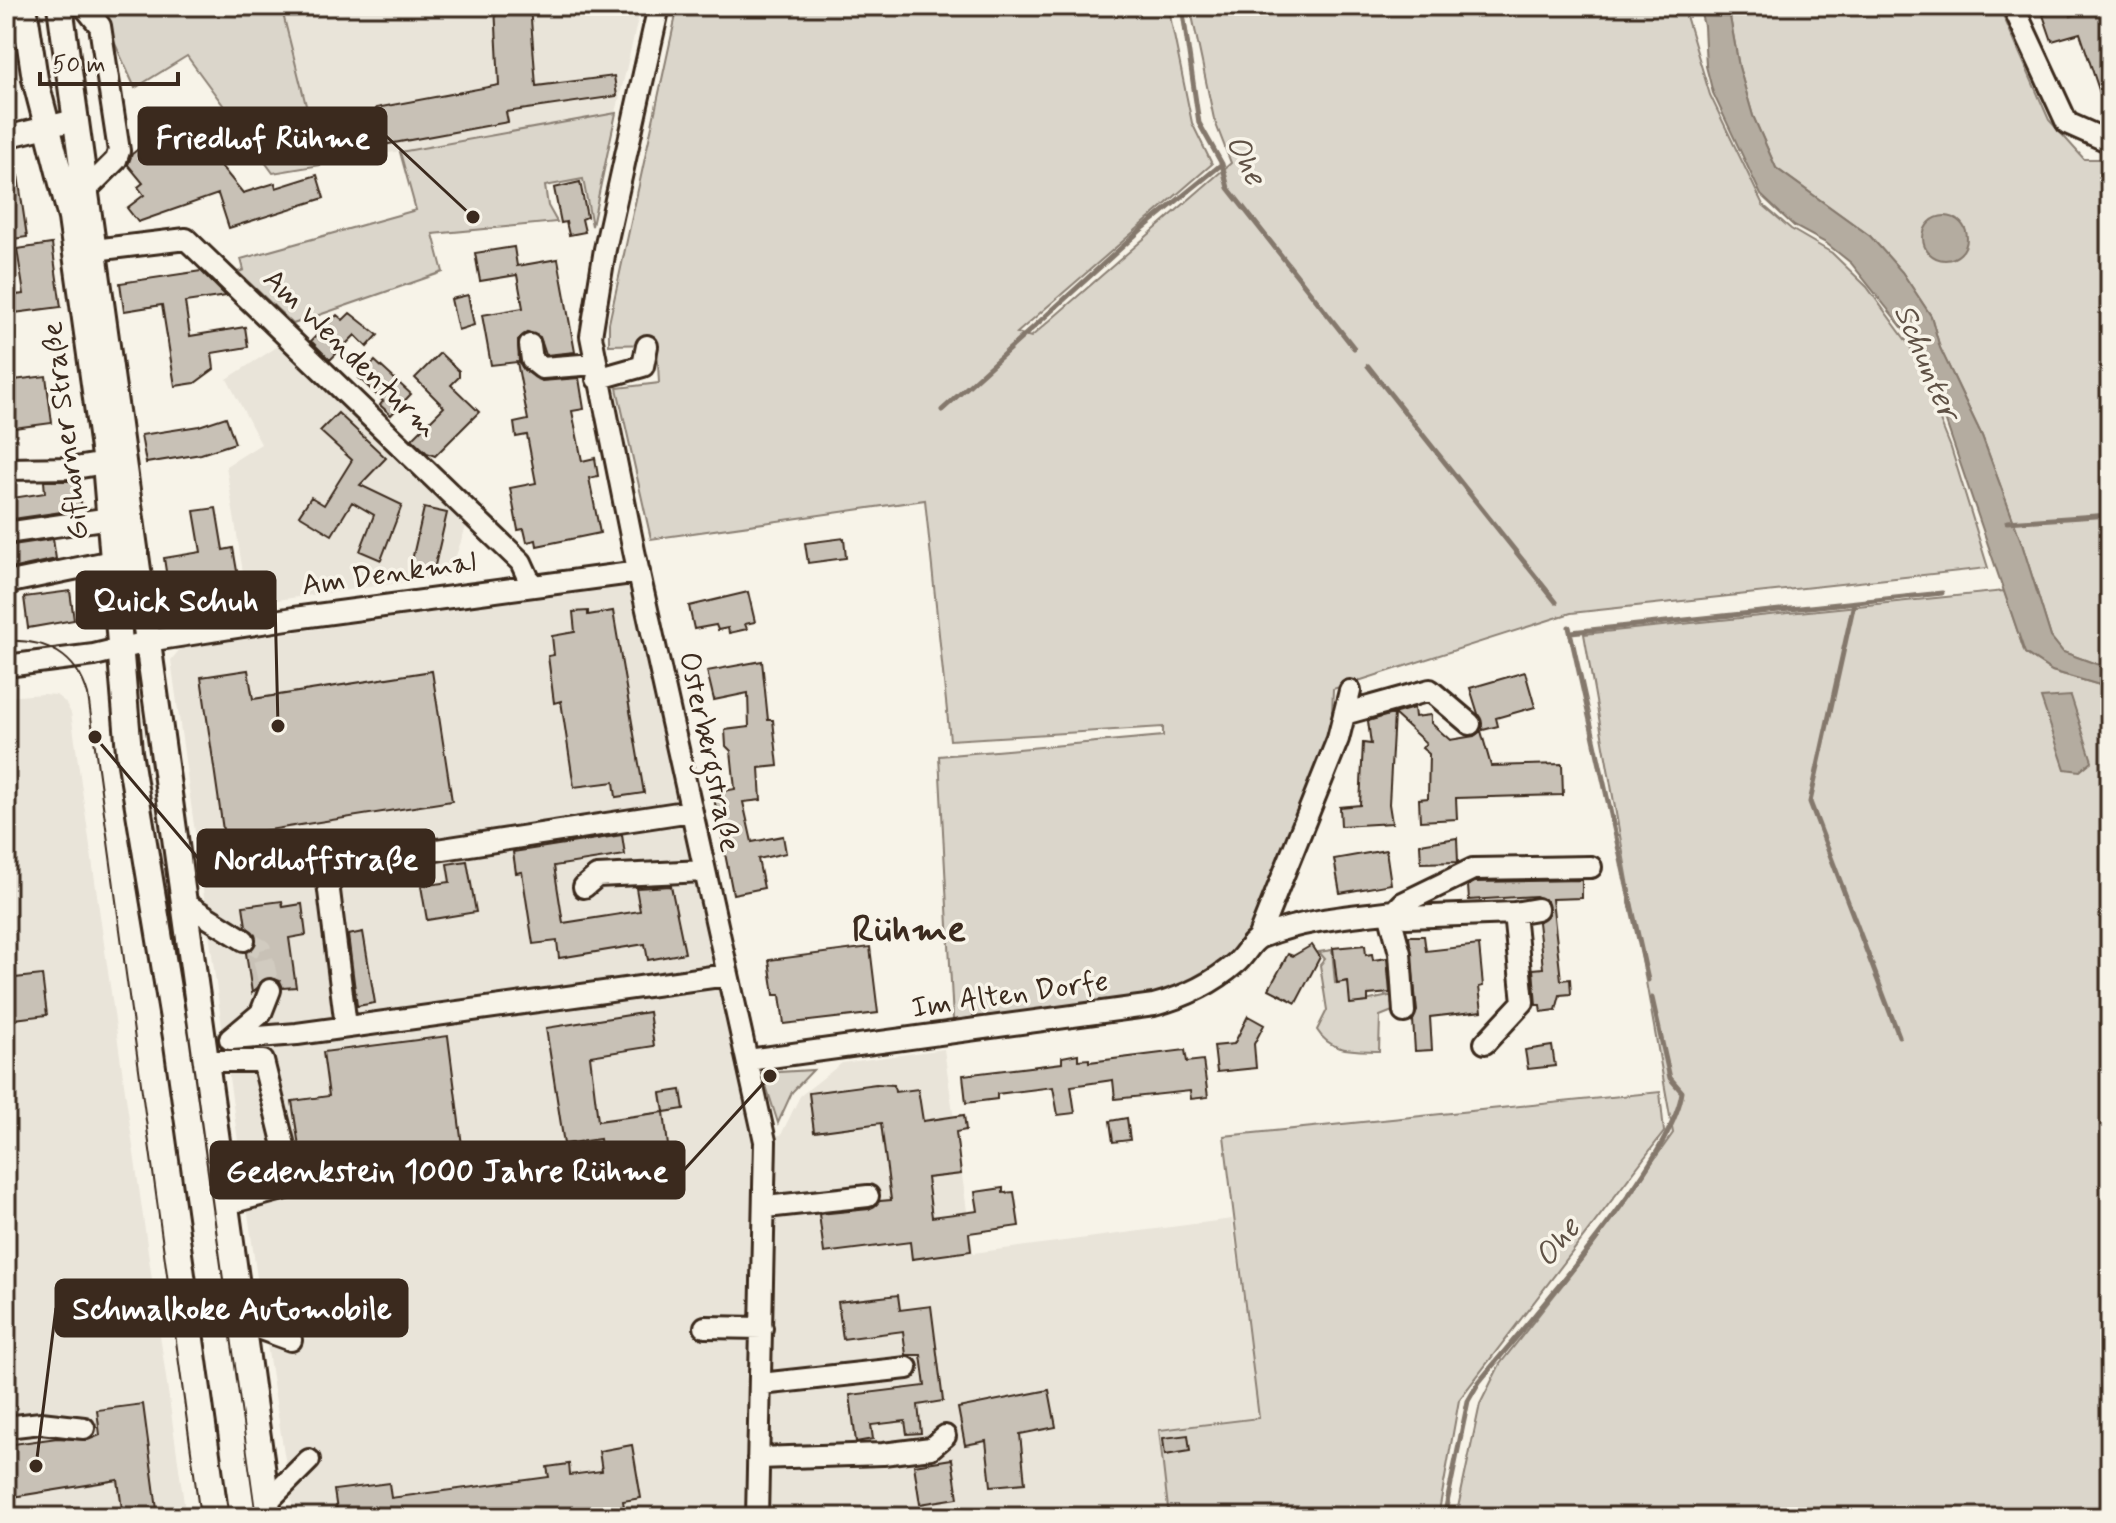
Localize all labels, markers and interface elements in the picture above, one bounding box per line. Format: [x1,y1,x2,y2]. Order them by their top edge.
scale bar [40,36,178,86]
text: 50 m [52,50,106,81]
callout: Friedhof Rühme [139,108,386,164]
text: Friedhof Rühme [156,118,370,160]
water label: Ohe [1214,127,1276,194]
street label: Am Wendenturm [254,260,446,448]
water label: Schunter [1883,298,1971,430]
street label: Gifhorner Straße [33,319,99,543]
street label: Am Denkmal [299,542,479,606]
callout: Quick Schuh [77,572,275,628]
text: Quick Schuh [93,581,259,623]
street label: Osterbergstraße [666,648,749,856]
callout: Nordhoffstraße [198,830,434,886]
text: Nordhoffstraße [214,839,419,881]
district label: Rühme [852,906,966,955]
street label: Im Alten Dorfe [909,962,1111,1028]
callout: Gedenkstein 1000 Jahre Rühme [211,1142,684,1198]
text: Gedenkstein 1000 Jahre Rühme [226,1151,668,1193]
water label: Ohe [1525,1208,1592,1276]
callout: Schmalkoke Automobile [56,1280,407,1336]
text: Schmalkoke Automobile [72,1289,392,1331]

